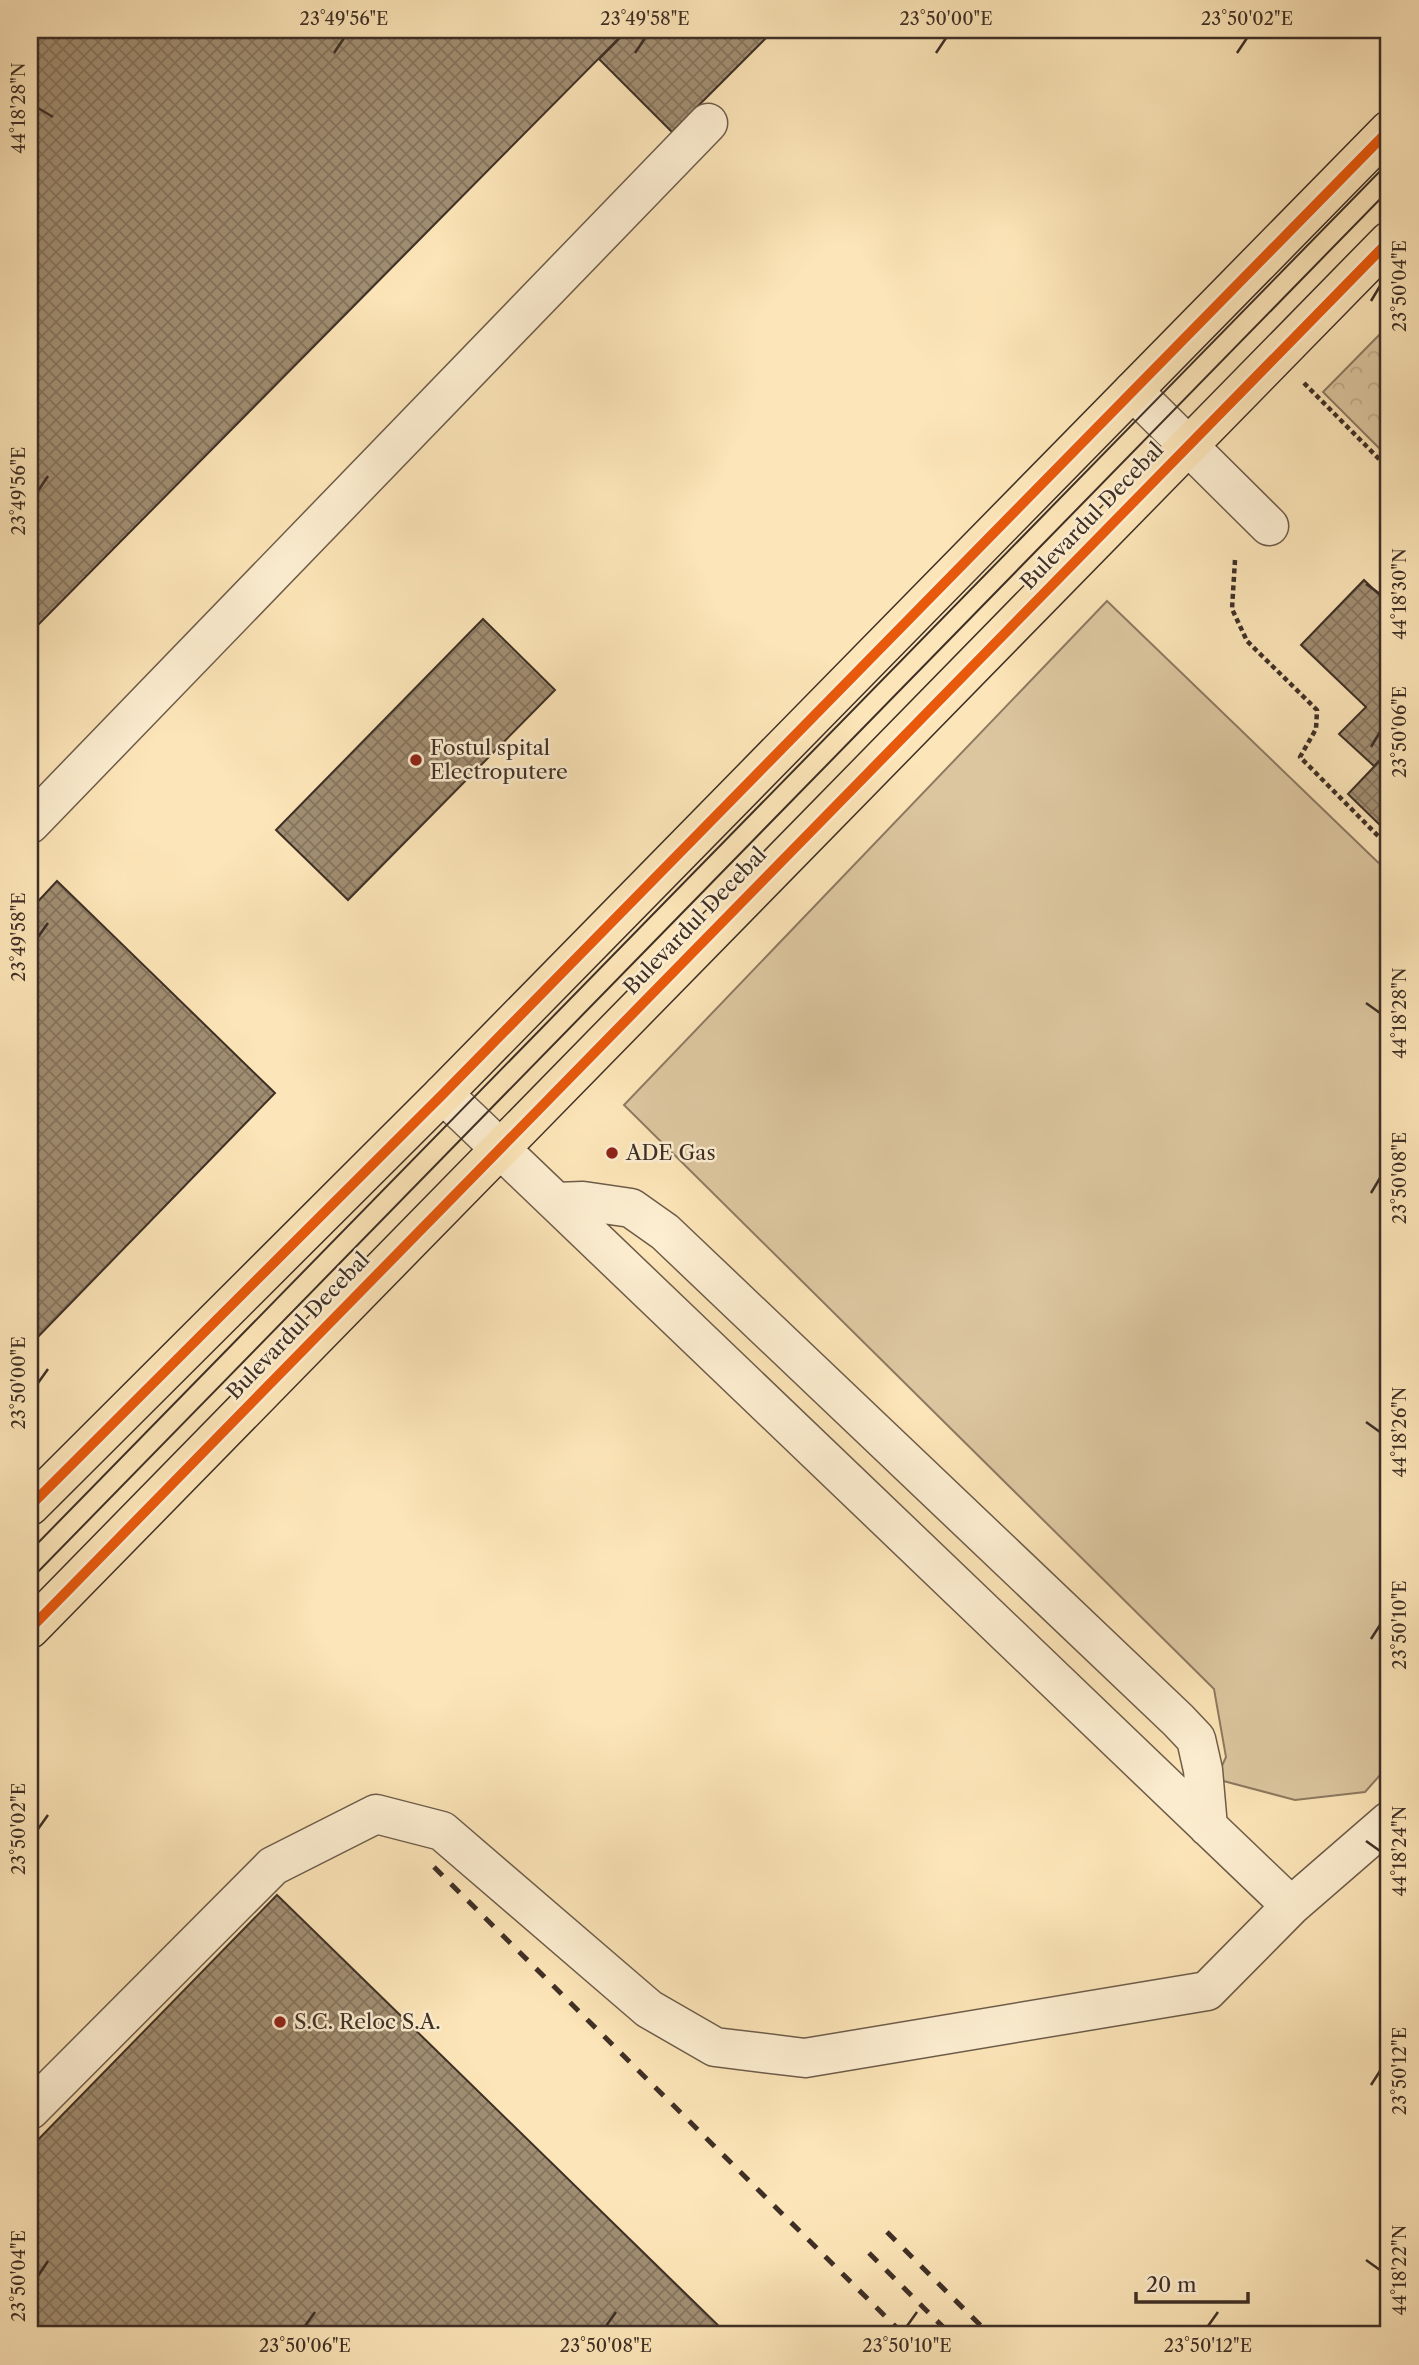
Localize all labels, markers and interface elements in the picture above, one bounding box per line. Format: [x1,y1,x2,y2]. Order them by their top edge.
text: 23°49'56"E [300,8,388,30]
text: 23°49'58"E [600,8,690,30]
text: 23°50'00"E [899,8,993,30]
text: 23°50'02"E [1201,8,1293,30]
text: 44°18'28"N [8,62,30,154]
text: 23°50'04"E [1389,240,1411,332]
street label: Bulevardul Decebal [1015,437,1168,594]
text: 23°49'56"E [8,447,30,535]
text: 44°18'30"N [1389,548,1411,640]
text: 23°50'06"E [1389,686,1411,778]
place label: Fostul spital Electroputere [430,735,568,784]
marker: Fostul spital Electroputere [408,752,424,768]
street label: Bulevardul Decebal [618,842,771,999]
text: 23°49'58"E [8,892,30,982]
text: 44°18'28"N [1389,967,1411,1059]
text: 23°50'08"E [1389,1132,1411,1224]
place label: ADE Gas [625,1140,716,1165]
marker: ADE Gas [604,1145,620,1161]
street label: Bulevardul Decebal [221,1247,374,1404]
text: 23°50'00"E [8,1336,30,1430]
text: 44°18'26"N [1389,1386,1411,1477]
text: 23°50'10"E [1389,1580,1411,1670]
text: 23°50'02"E [8,1783,30,1875]
text: 44°18'24"N [1389,1805,1411,1896]
place label: S.C. Reloc S.A. [294,2009,441,2034]
marker: S.C. Reloc S.A. [272,2014,288,2030]
text: 23°50'12"E [1389,2027,1411,2115]
text: 44°18'22"N [1389,2224,1411,2315]
text: 23°50'04"E [8,2230,30,2322]
scale bar [1136,2260,1248,2304]
text: 20 m [1146,2272,1197,2297]
text: 23°50'06"E [259,2335,351,2357]
text: 23°50'08"E [560,2335,652,2357]
text: 23°50'10"E [862,2335,952,2357]
text: 23°50'12"E [1164,2335,1252,2357]

